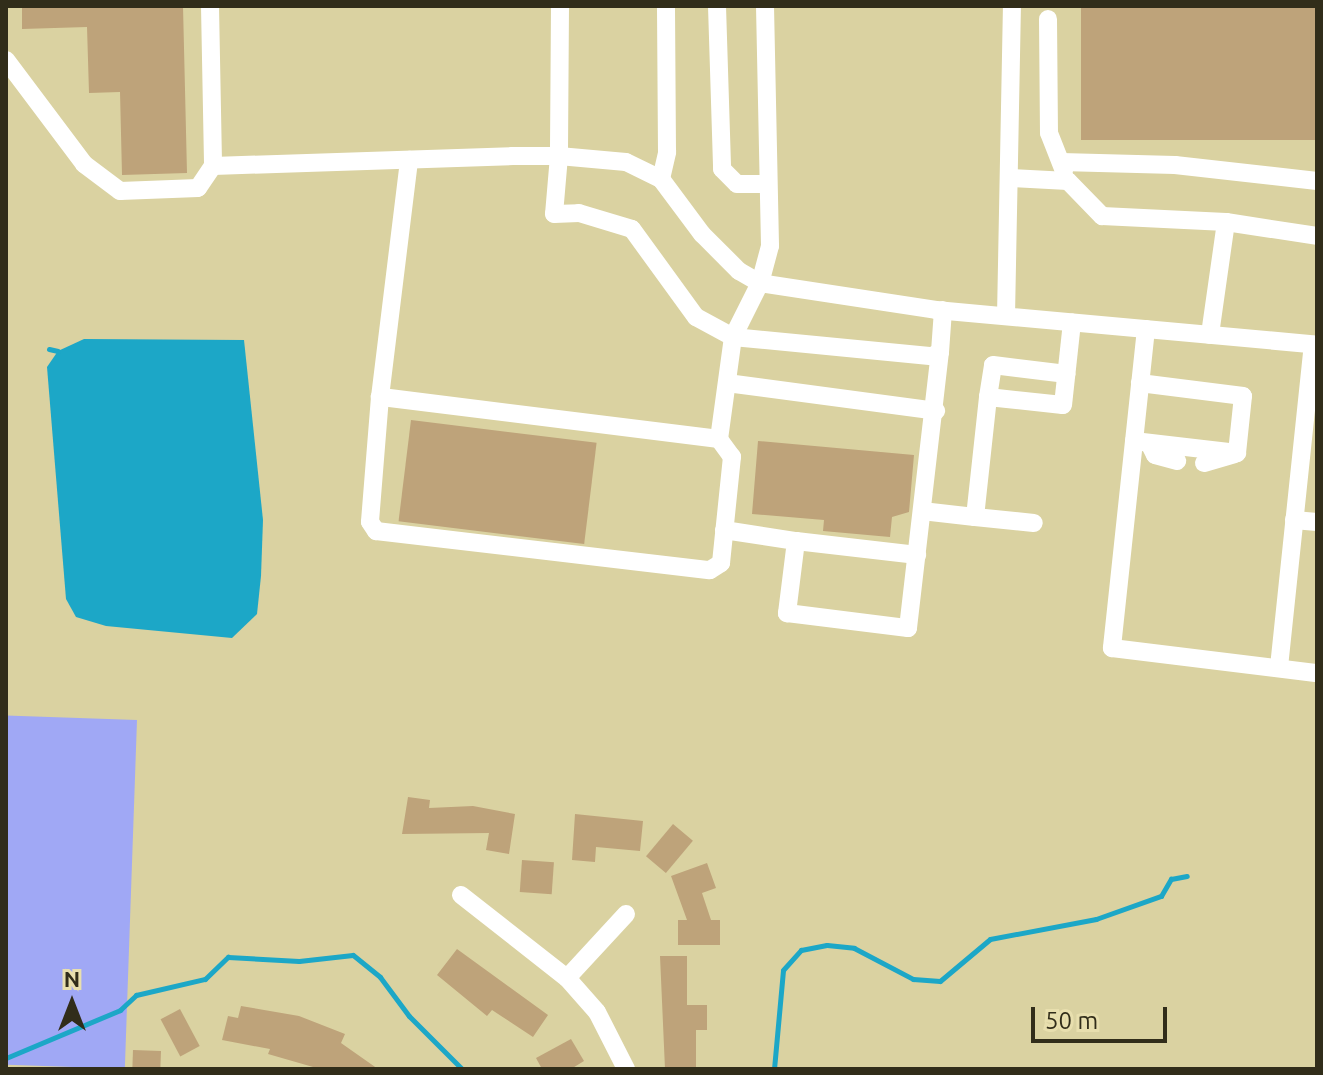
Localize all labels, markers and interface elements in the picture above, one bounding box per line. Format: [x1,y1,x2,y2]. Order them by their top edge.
north arrow [32,963,112,1043]
text: N [64,966,80,991]
scale bar [1035,991,1171,1041]
text: 50 m [1045,1007,1098,1034]

